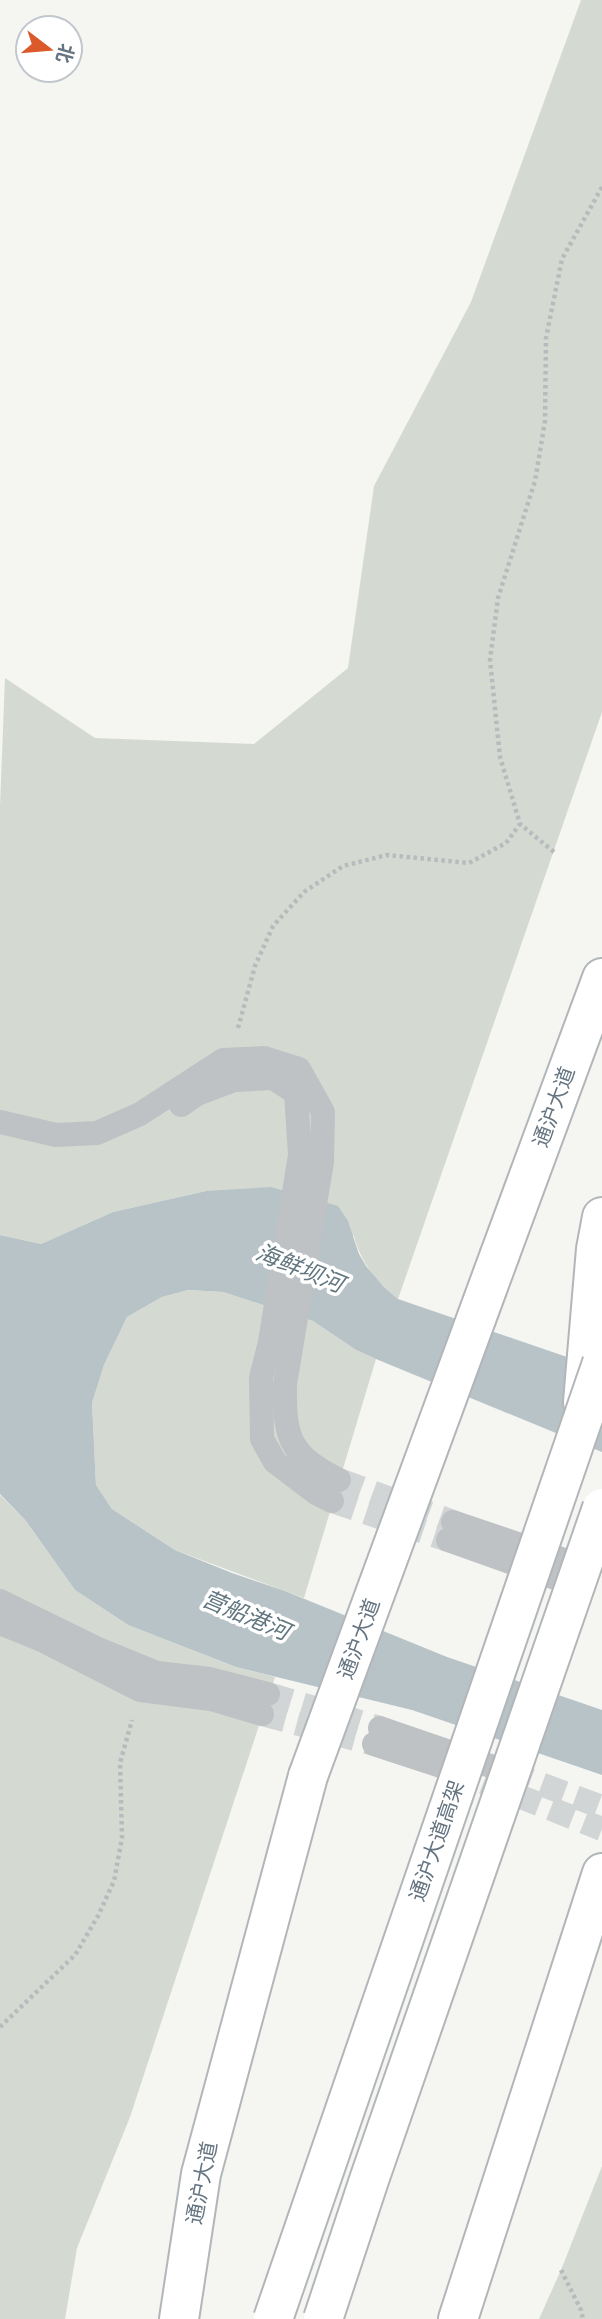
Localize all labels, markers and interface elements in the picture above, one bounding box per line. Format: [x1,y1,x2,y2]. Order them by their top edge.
north arrow [14,14,84,84]
text: 北 [50,41,79,66]
street label: 通沪大道 [526,1063,582,1151]
water label: 海鲜坝河 [252,1237,352,1301]
water label: 营船港河 [198,1583,298,1648]
street label: 通沪大道 [331,1595,387,1683]
street label: 通沪大道高架 [403,1777,471,1905]
street label: 通沪大道 [180,2139,224,2227]

